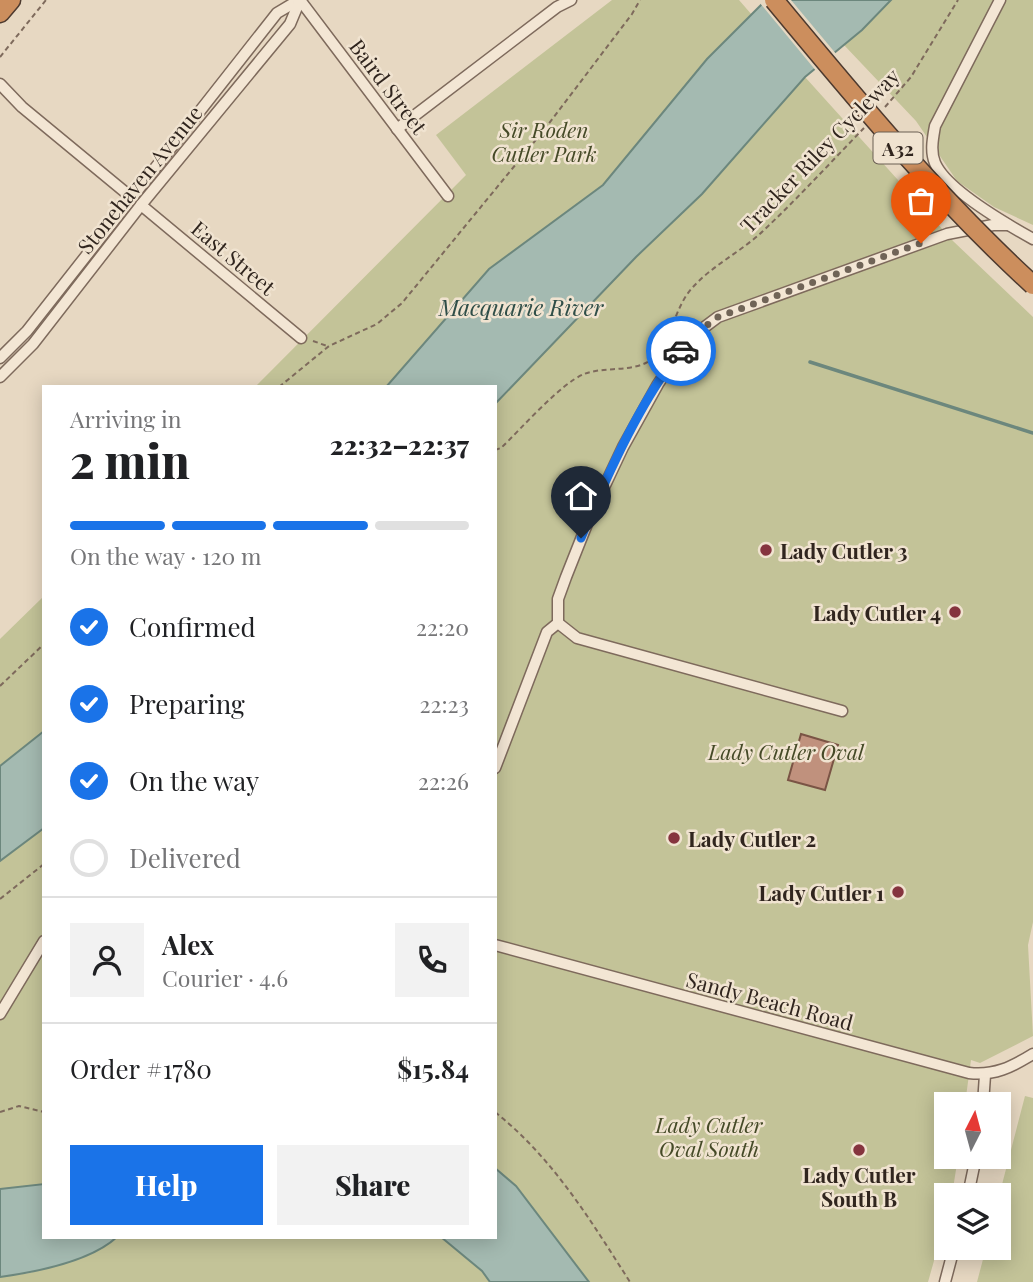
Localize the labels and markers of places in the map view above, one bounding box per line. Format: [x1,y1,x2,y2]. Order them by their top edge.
pin [891,171,951,243]
pin [551,466,611,538]
place label: Lady Cutler 3 [780,536,908,564]
marker: Lady Cutler 3 [758,542,774,558]
place label: Lady Cutler 4 [813,598,941,626]
marker: Lady Cutler 4 [947,604,963,620]
place label: Lady Cutler 2 [688,824,816,852]
marker: Lady Cutler 2 [666,830,682,846]
place label: Lady Cutler 1 [759,878,884,906]
marker: Lady Cutler 1 [890,884,906,900]
marker: Lady Cutler South B [851,1142,867,1158]
place label: Lady Cutler South B [803,1160,916,1212]

